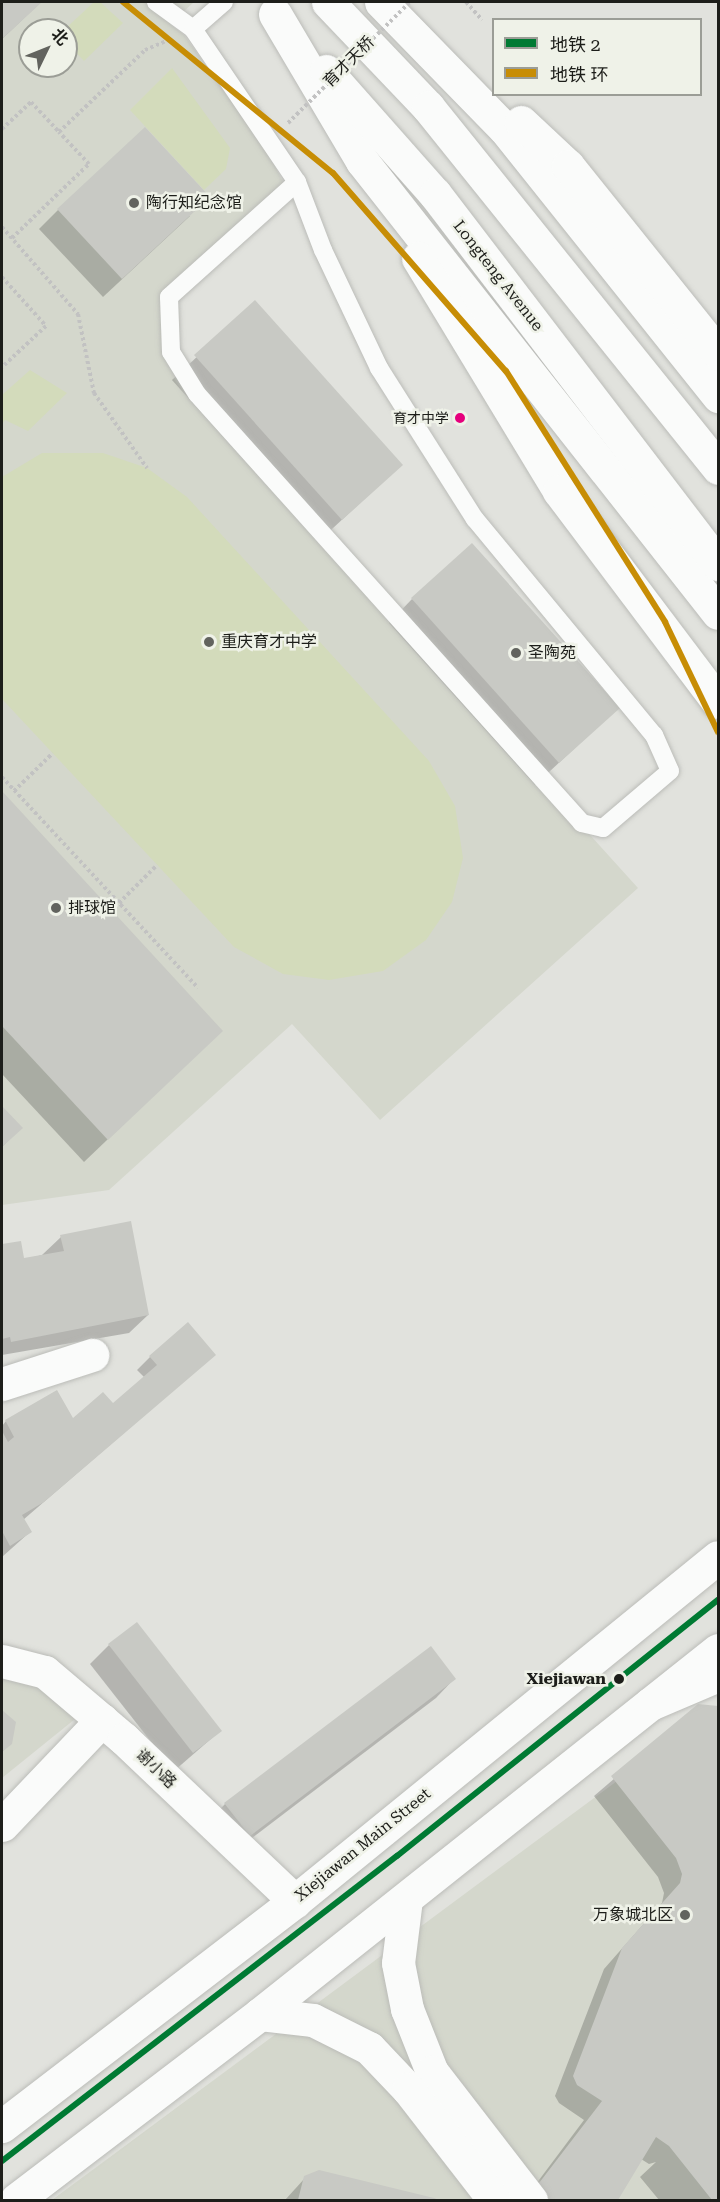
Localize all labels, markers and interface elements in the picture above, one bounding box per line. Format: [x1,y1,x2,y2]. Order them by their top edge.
north arrow [18,18,78,78]
legend [492,18,702,96]
text: 北 [48,24,72,49]
street label: 育才天桥 [320,33,378,91]
text: 地铁 2 [550,34,601,55]
text: 地铁 环 [550,64,609,85]
place label: 陶行知纪念馆 [146,193,242,213]
marker: 陶行知纪念馆 [127,196,141,210]
street label: Longteng Avenue [449,217,547,335]
place label: 育才中学 [393,410,449,426]
marker: 育才中学 [454,412,466,424]
place label: 重庆育才中学 [221,632,317,652]
marker: 重庆育才中学 [202,635,216,649]
place label: 圣陶苑 [528,643,576,663]
marker: 圣陶苑 [509,646,523,660]
place label: 排球馆 [68,898,116,918]
marker: 排球馆 [49,901,63,915]
place label: Xiejiawan [526,1669,606,1689]
marker: Xiejiawan [610,1670,628,1688]
street label: 谢小路 [132,1745,180,1793]
street label: Xiejiawan Main Street [291,1784,435,1906]
place label: 万象城北区 [593,1905,673,1925]
marker: 万象城北区 [678,1908,692,1922]

